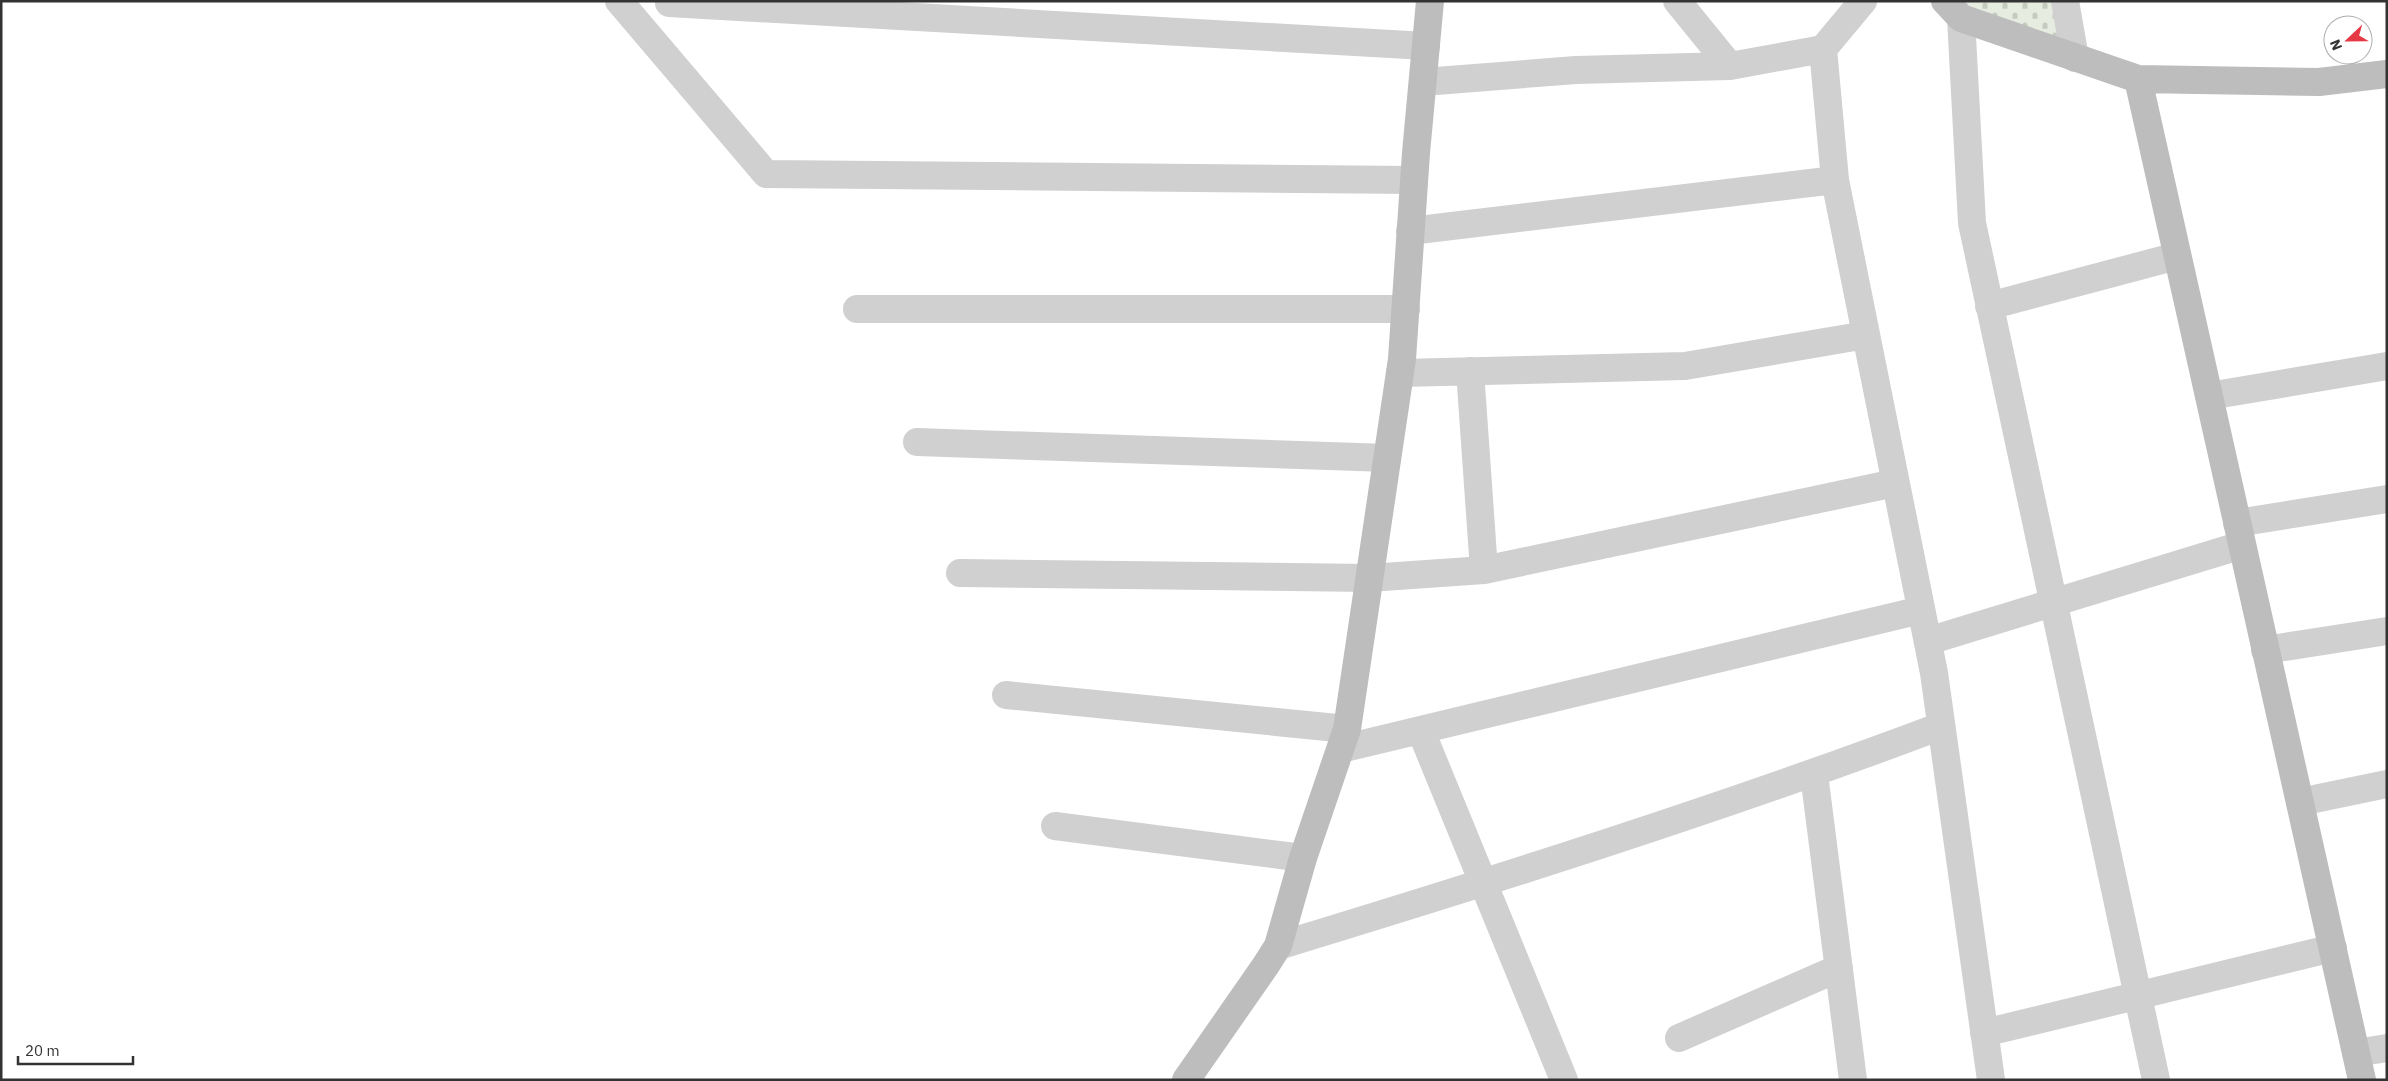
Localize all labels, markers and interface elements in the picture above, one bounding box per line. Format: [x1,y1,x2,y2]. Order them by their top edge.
north arrow [2323,15,2373,65]
text: N [2326,37,2346,53]
scale bar [18,1034,132,1066]
text: 20 m [25,1041,60,1060]

